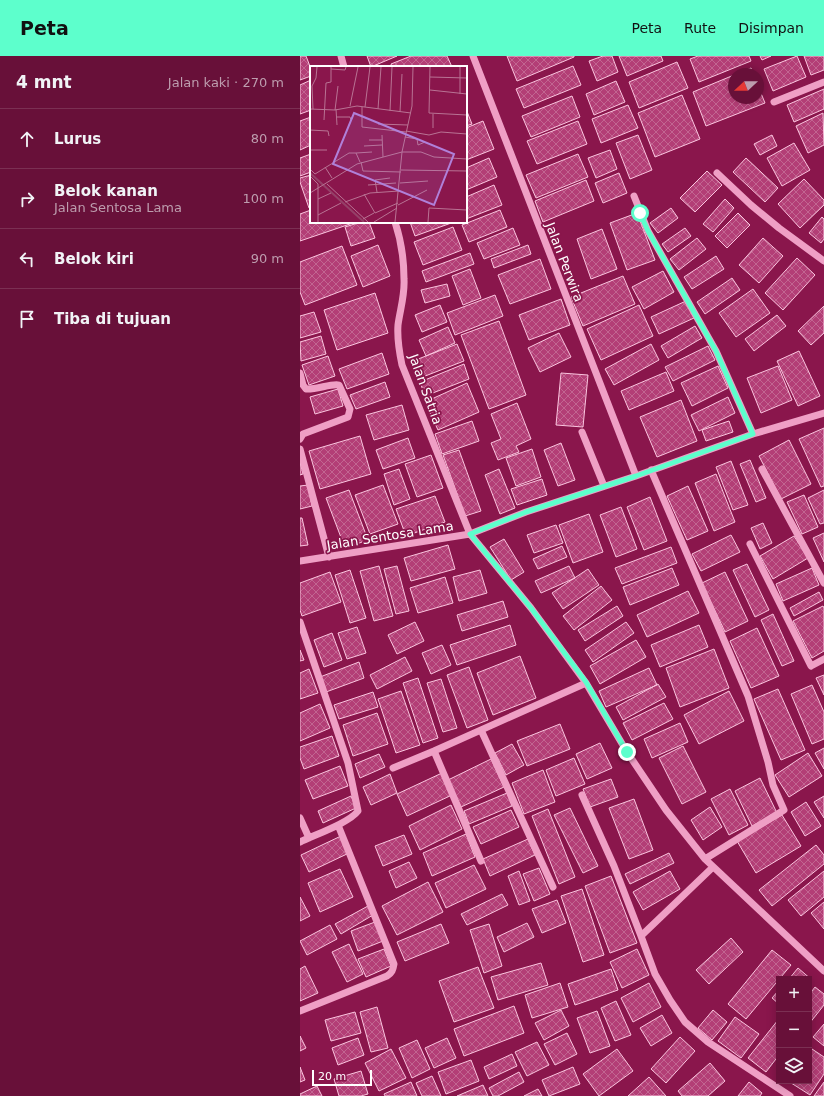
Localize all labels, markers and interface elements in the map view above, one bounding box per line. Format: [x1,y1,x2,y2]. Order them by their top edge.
text: Peta [20,17,69,39]
text: Peta [631,20,662,36]
text: Rute [684,20,716,36]
text: Disimpan [738,20,804,36]
inset map [310,66,467,223]
north arrow [728,68,764,104]
text: 4 mnt [16,72,72,92]
text: Jalan kaki · 270 m [168,75,284,90]
icon: ahead [16,128,38,150]
text: Lurus [54,130,101,148]
text: 80 m [251,131,284,146]
text: Belok kanan [54,182,158,200]
icon: right [16,188,38,210]
text: 100 m [242,191,284,206]
text: Jalan Sentosa Lama [54,200,182,215]
route start [631,204,649,222]
street label: Jalan Perwira [542,219,587,304]
icon: left [16,248,38,270]
text: Belok kiri [54,250,134,268]
text: 90 m [251,251,284,266]
icon: arrive [16,308,38,330]
text: Tiba di tujuan [54,310,171,328]
street label: Jalan Satria [405,351,445,427]
street label: Jalan Sentosa Lama [325,518,454,553]
route end [618,743,636,761]
map controls [776,976,812,1084]
button: + [776,976,812,1012]
button: − [776,1012,812,1048]
button: layers [776,1048,812,1084]
scale bar [312,1068,372,1087]
text: 20 m [318,1070,346,1083]

